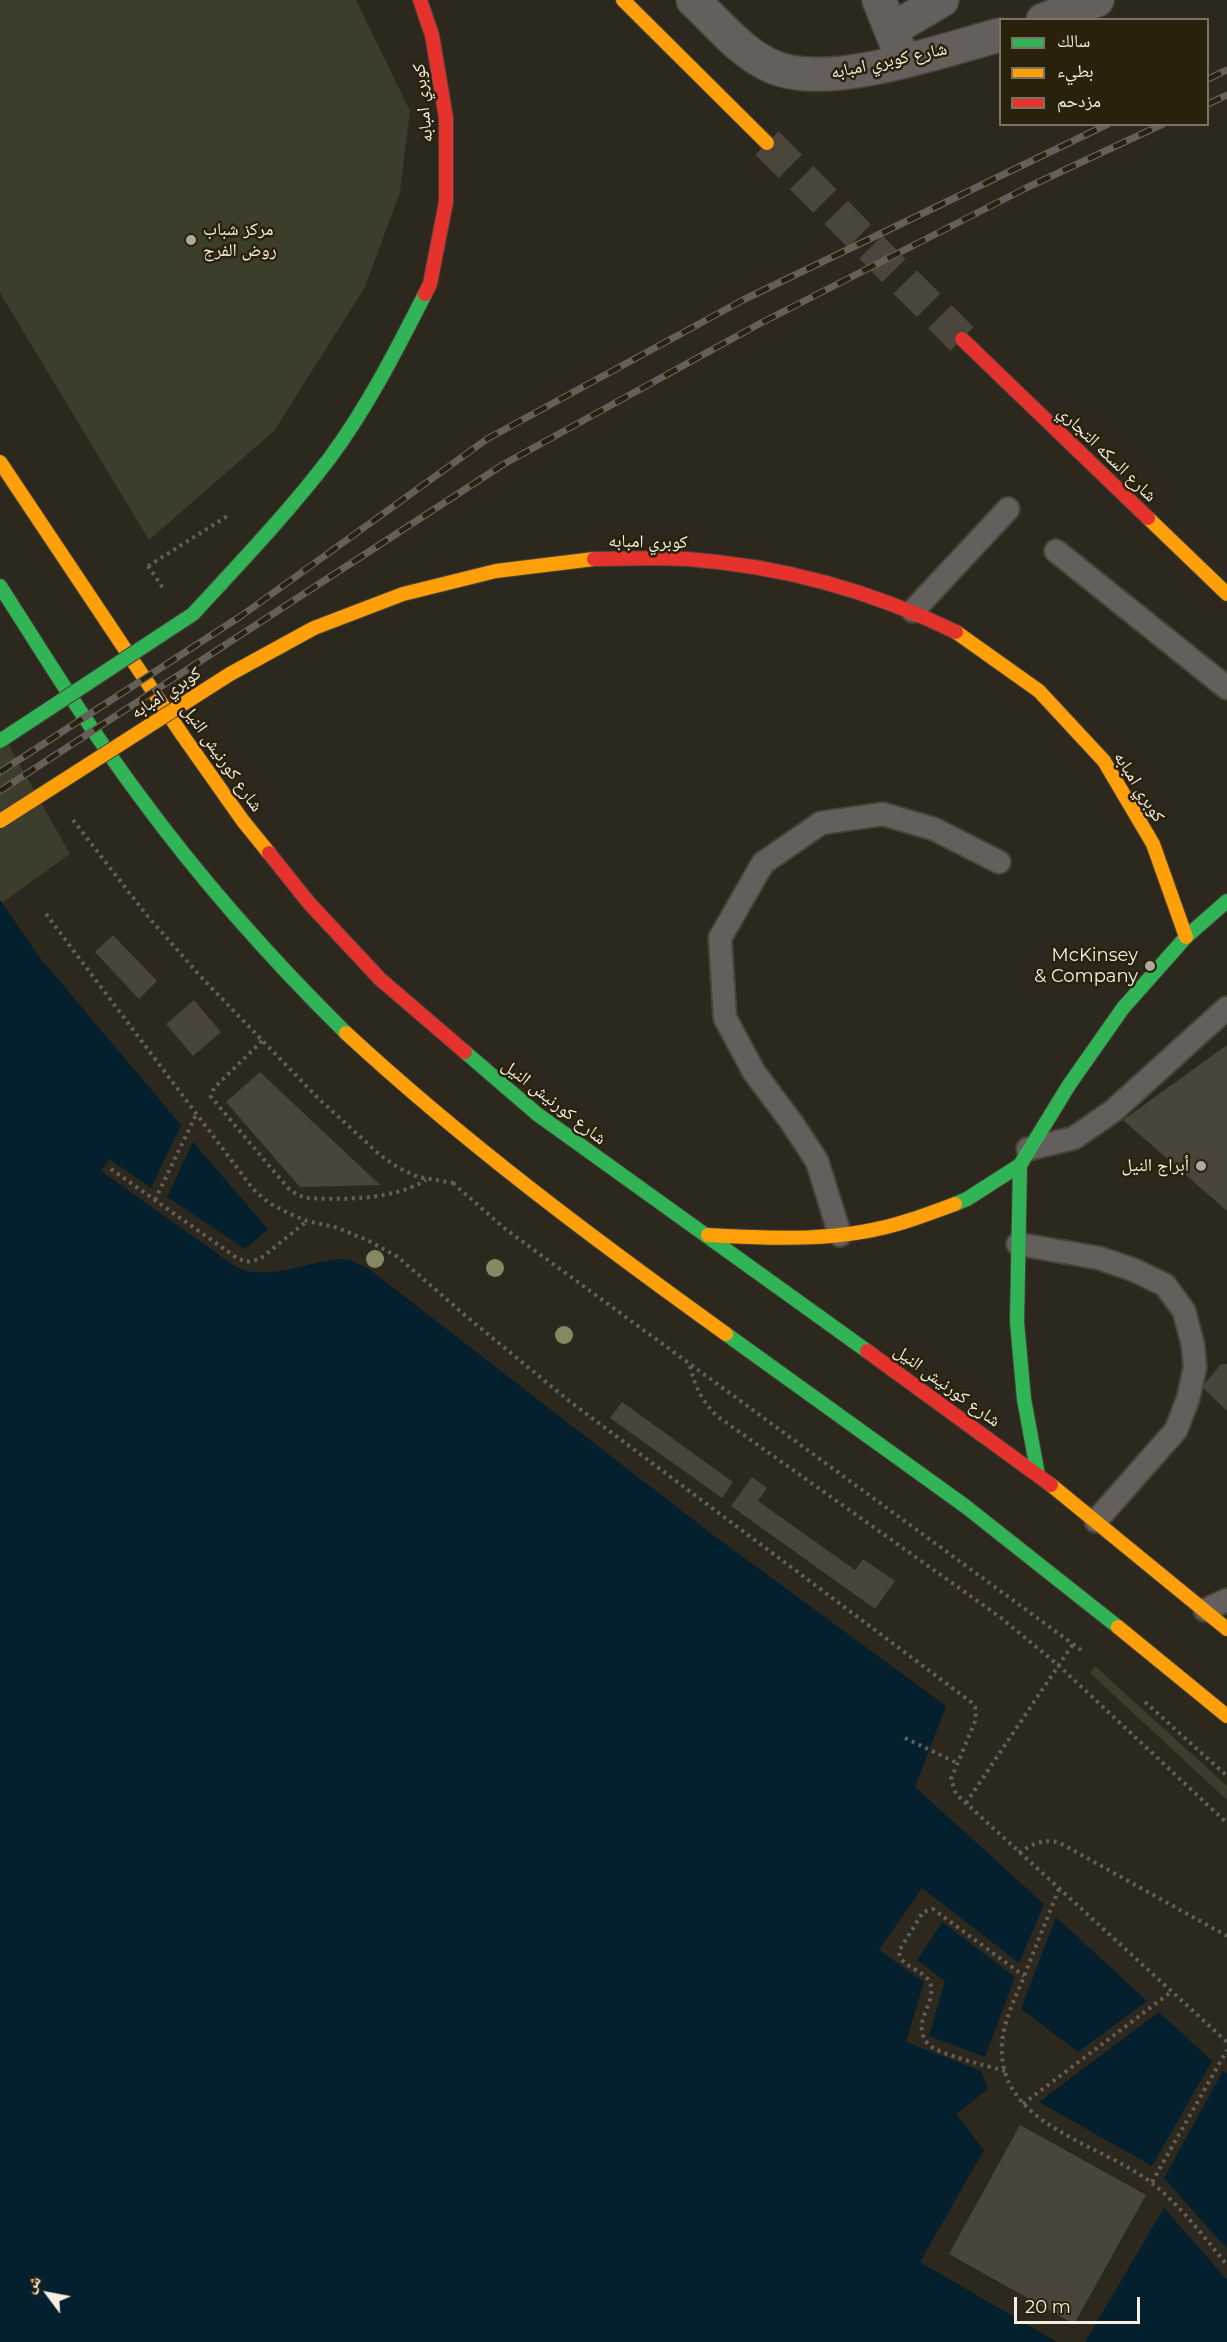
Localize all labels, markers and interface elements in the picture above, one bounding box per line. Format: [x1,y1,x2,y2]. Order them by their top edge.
legend [999,18,1209,126]
text: سالك [1057,30,1090,52]
street label: شارع كوبري امبابه [829,38,949,84]
text: بطيء [1057,60,1094,82]
street label: كوبري امبابه [408,62,438,144]
text: مزدحم [1057,90,1101,112]
place label: مركز شباب روض الفرج [203,219,277,262]
marker: مركز شباب روض الفرج [184,233,198,247]
street label: شارع السكه التجاري [1053,401,1161,507]
street label: كوبري امبابه [608,531,688,553]
street label: كوبري امبابه [127,662,205,724]
street label: شارع كورنيش النيل [177,700,267,816]
street label: كوبري امبابه [1109,748,1169,826]
place label: McKinsey & Company [1034,945,1138,988]
marker: McKinsey & Company [1143,959,1157,973]
street label: شارع كورنيش النيل [497,1054,611,1150]
place label: أبراج النيل [1122,1155,1189,1177]
marker: أبراج النيل [1194,1159,1208,1173]
street label: شارع كورنيش النيل [889,1340,1005,1432]
north arrow [18,2264,78,2324]
text: ش [20,2272,45,2296]
scale bar [1017,2285,1143,2323]
text: 20 m [1025,2296,1071,2318]

